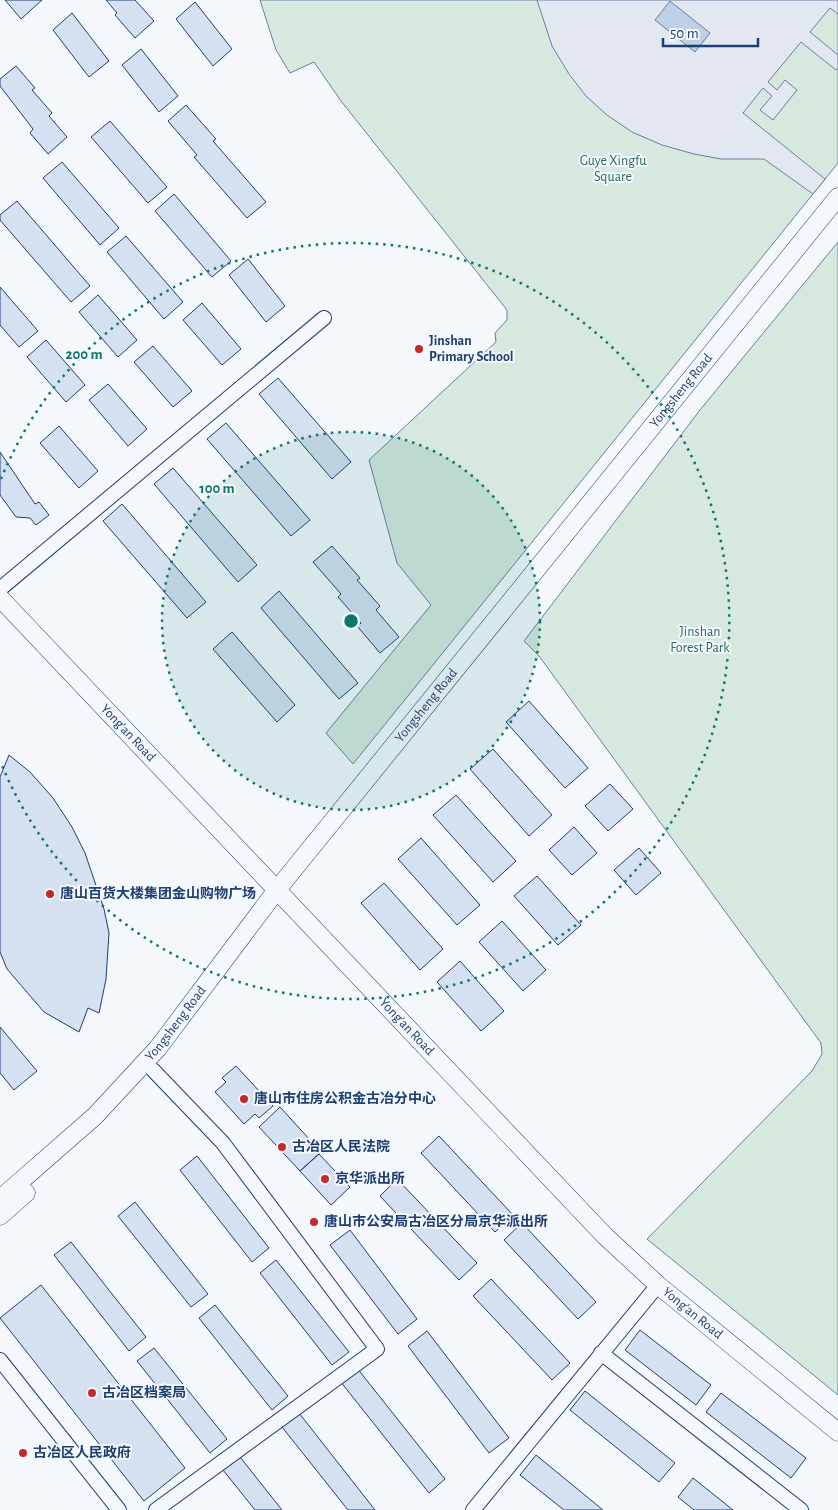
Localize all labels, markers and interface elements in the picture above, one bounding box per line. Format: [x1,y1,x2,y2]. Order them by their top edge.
scale bar [663,15,758,47]
text: 50 m [670,26,699,41]
park label: Guye Xingfu Square [580,154,646,184]
place label: Jinshan Primary School [429,334,514,364]
marker: Jinshan Primary School [413,343,425,355]
text: 200 m [65,347,103,362]
street label: Yongsheng Road [647,351,715,430]
text: 100 m [199,481,235,496]
centre of rings [342,612,360,630]
park label: Jinshan Forest Park [670,625,730,655]
street label: Yongsheng Road [392,666,460,745]
street label: Yong'an Road [98,702,158,764]
place label: 唐山百货大楼集团金山购物广场 [60,885,256,901]
marker: 唐山百货大楼集团金山购物广场 [44,888,56,900]
street label: Yongsheng Road [143,984,209,1064]
street label: Yong'an Road [376,996,437,1058]
place label: 唐山市住房公积金古冶分中心 [254,1090,436,1106]
marker: 唐山市住房公积金古冶分中心 [238,1093,250,1105]
place label: 古冶区人民法院 [292,1139,390,1154]
marker: 古冶区人民法院 [276,1141,288,1153]
place label: 京华派出所 [335,1170,405,1186]
marker: 京华派出所 [319,1173,331,1185]
place label: 唐山市公安局古冶区分局京华派出所 [324,1213,548,1229]
marker: 唐山市公安局古冶区分局京华派出所 [308,1216,320,1228]
street label: Yong'an Road [660,1285,725,1342]
place label: 古冶区档案局 [102,1384,186,1400]
marker: 古冶区档案局 [86,1387,98,1399]
place label: 古冶区人民政府 [33,1444,131,1460]
marker: 古冶区人民政府 [17,1447,29,1459]

